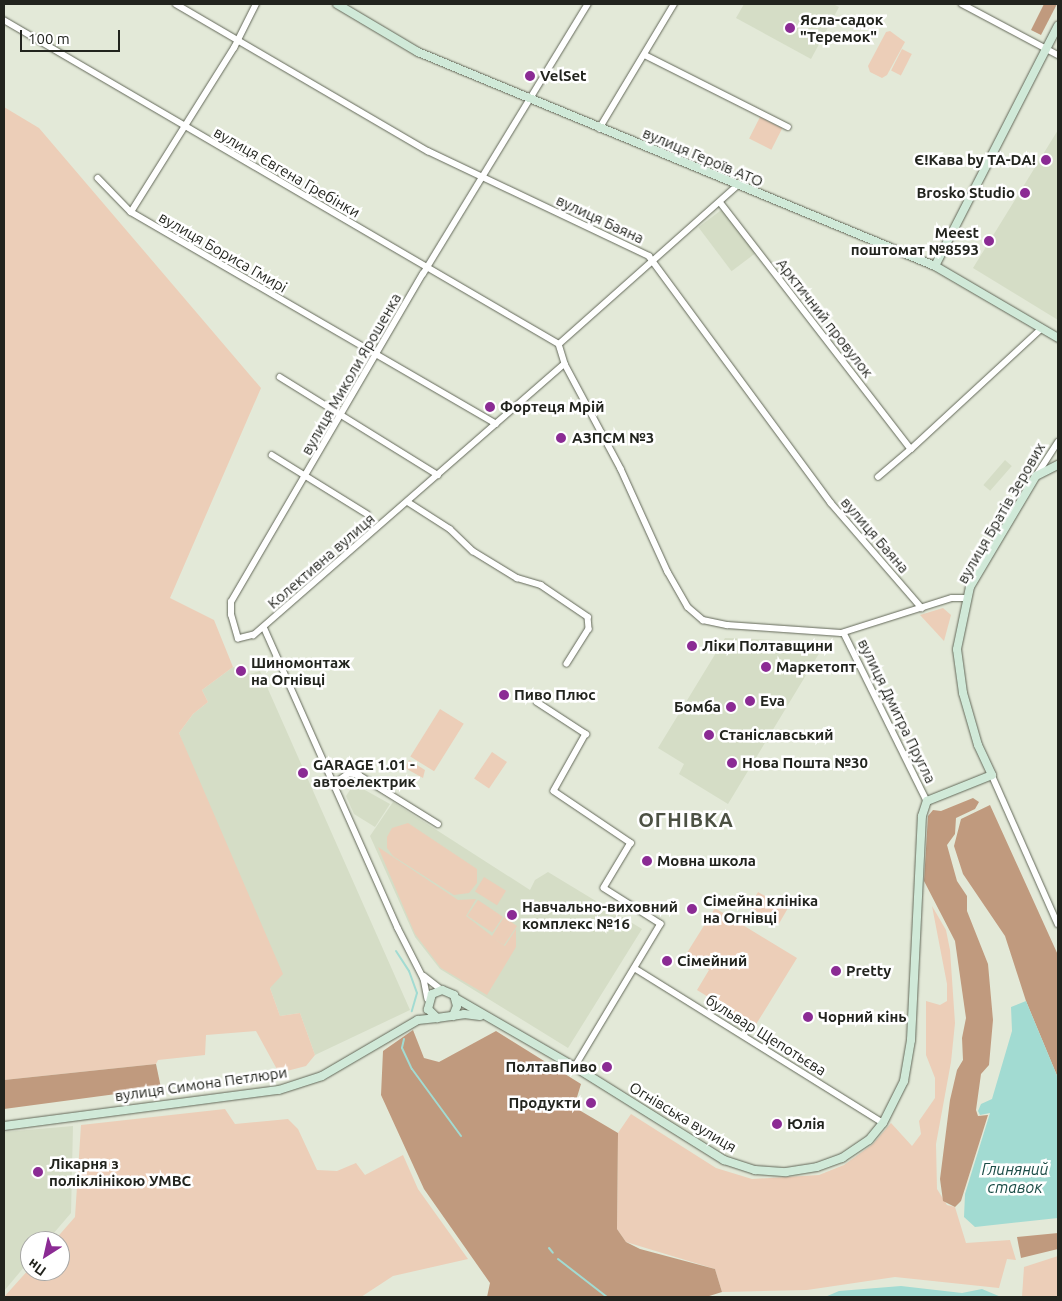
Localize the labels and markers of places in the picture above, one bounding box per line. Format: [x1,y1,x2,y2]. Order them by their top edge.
place label: Ясла-садок "Теремок" [800,10,883,45]
marker: Ясла-садок "Теремок" [784,22,796,34]
place label: VelSet [540,67,587,85]
marker: VelSet [524,70,536,82]
place label: Є!Кава by TA-DA! [914,151,1036,169]
marker: Є!Кава by TA-DA! [1040,154,1052,166]
place label: Brosko Studio [916,184,1015,202]
marker: Brosko Studio [1019,187,1031,199]
place label: Meest поштомат №8593 [851,223,979,258]
marker: Meest поштомат №8593 [983,235,995,247]
place label: Фортеця Мрій [500,398,604,416]
marker: Фортеця Мрій [484,401,496,413]
place label: АЗПСМ №3 [572,429,654,447]
marker: АЗПСМ №3 [554,431,568,445]
place label: Ліки Полтавщини [702,637,833,655]
marker: Ліки Полтавщини [686,640,698,652]
place label: Шиномонтаж на Огнівці [251,653,350,688]
place label: Маркетопт [776,658,856,676]
marker: Маркетопт [760,661,772,673]
marker: Шиномонтаж на Огнівці [235,665,247,677]
place label: Пиво Плюс [514,686,596,704]
marker: Пиво Плюс [498,689,510,701]
place label: Eva [760,692,785,710]
marker: Eva [744,695,756,707]
place label: Бомба [674,698,721,716]
marker: Бомба [725,701,737,713]
place label: Станіславський [719,726,833,744]
marker: Станіславський [703,729,715,741]
place label: Нова Пошта №30 [742,754,868,772]
place label: GARAGE 1.01 - автоелектрик [313,755,416,790]
marker: Нова Пошта №30 [726,757,738,769]
marker: GARAGE 1.01 - автоелектрик [297,767,309,779]
place label: Мовна школа [657,852,756,870]
marker: Мовна школа [641,855,653,867]
place label: Сімейна клініка на Огнівці [703,891,818,926]
place label: Навчально-виховний комплекс №16 [522,897,678,932]
marker: Сімейна клініка на Огнівці [685,902,699,916]
marker: Навчально-виховний комплекс №16 [506,909,518,921]
place label: Сімейний [677,952,747,970]
marker: Сімейний [661,955,673,967]
place label: Pretty [846,962,891,980]
marker: Pretty [830,965,842,977]
place label: Чорний кінь [818,1008,907,1026]
marker: Чорний кінь [802,1011,814,1023]
place label: ПолтавПиво [506,1058,597,1076]
marker: ПолтавПиво [601,1061,613,1073]
place label: Продукти [509,1094,581,1112]
marker: Продукти [585,1097,597,1109]
place label: Юлія [787,1115,825,1133]
marker: Юлія [771,1118,783,1130]
place label: Лікарня з поліклінікою УМВС [49,1154,191,1189]
marker: Лікарня з поліклінікою УМВС [31,1165,45,1179]

